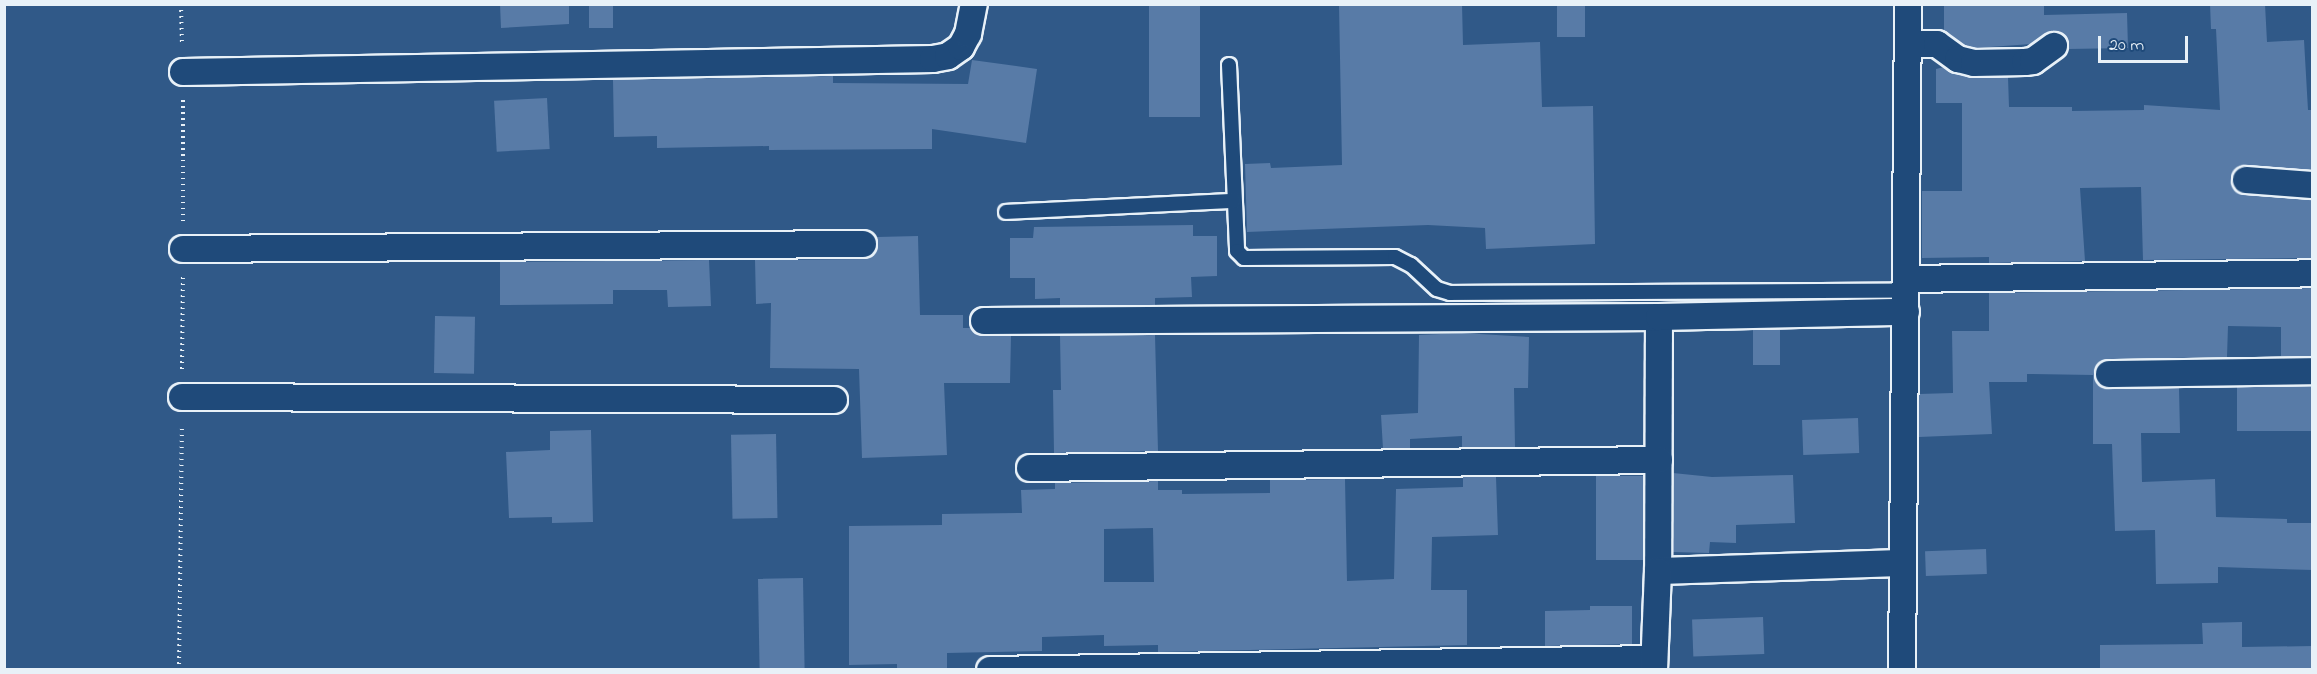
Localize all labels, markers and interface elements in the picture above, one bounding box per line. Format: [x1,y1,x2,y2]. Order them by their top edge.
scale bar [2101,24,2191,62]
text: 20 m [2109,33,2144,59]

